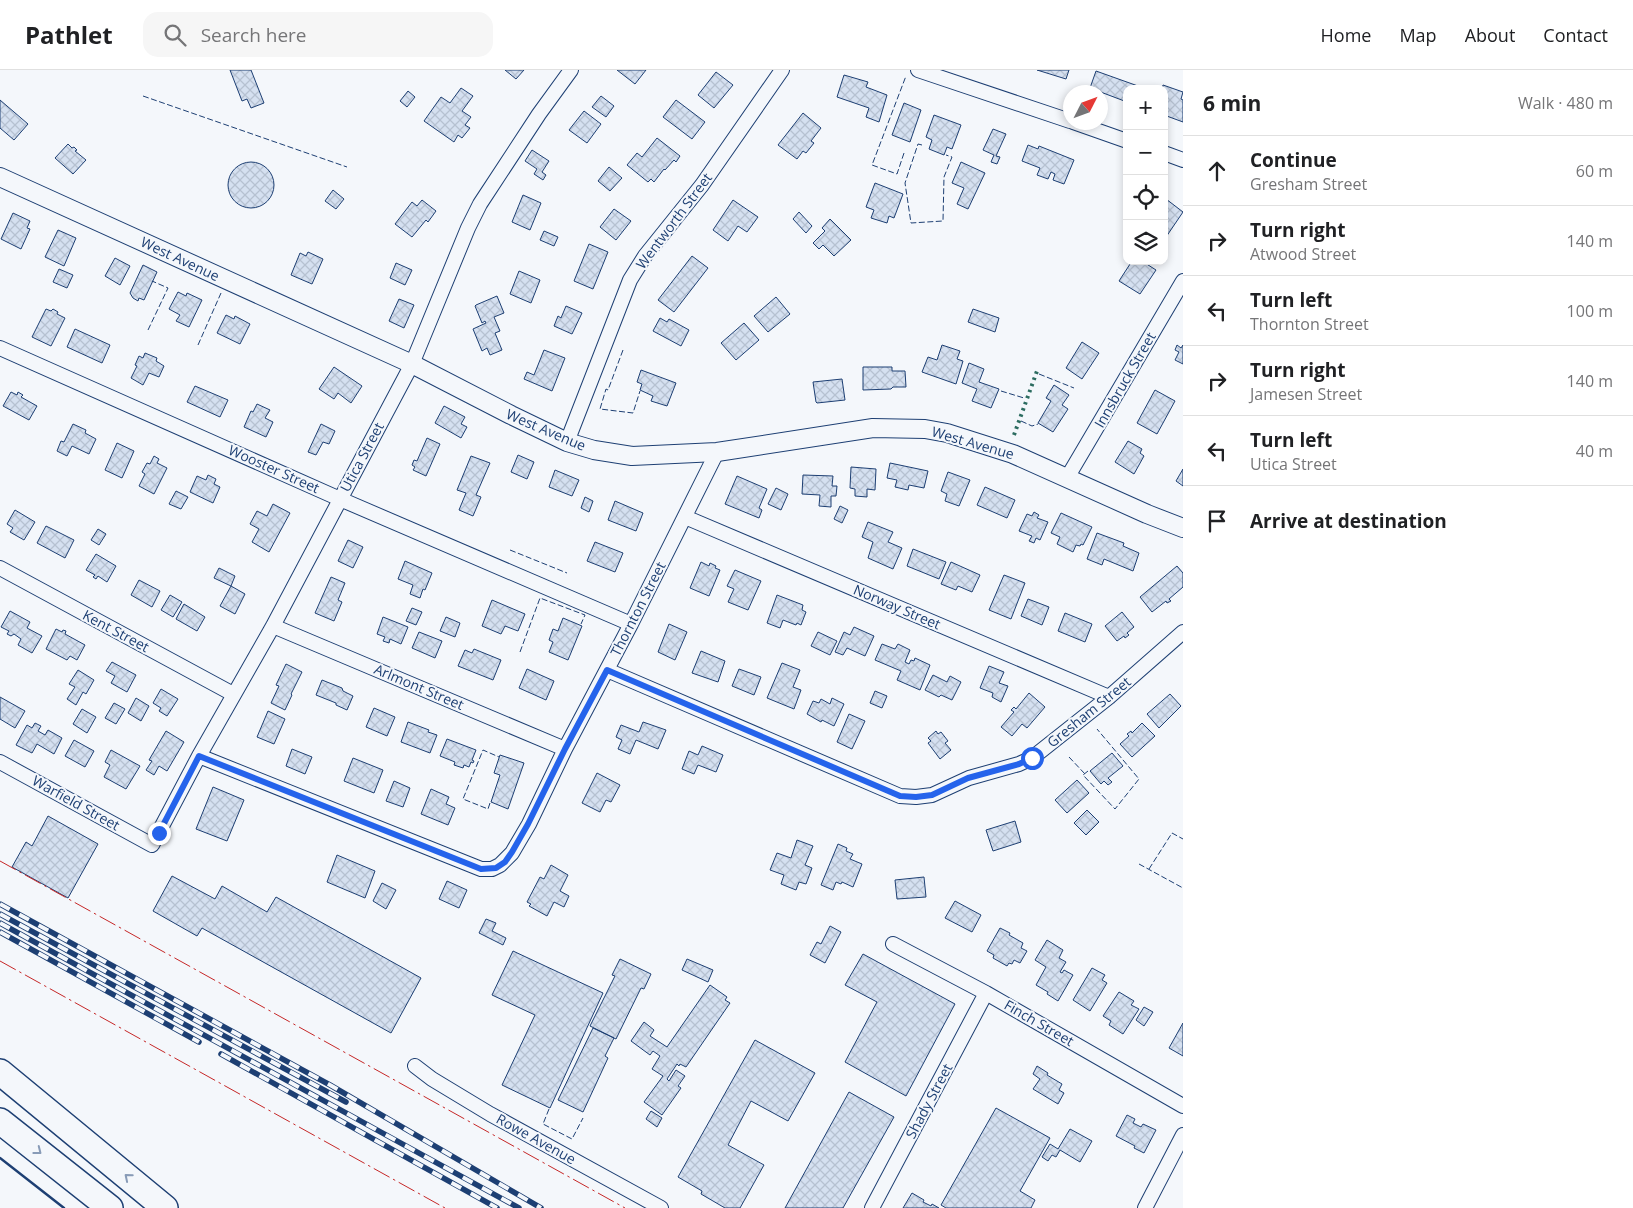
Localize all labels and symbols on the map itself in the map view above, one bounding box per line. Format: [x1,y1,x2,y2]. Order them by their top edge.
north arrow [1063,85,1108,130]
street label: Wentworth Street [631,169,716,273]
street label: West Avenue [138,232,223,285]
street label: Innsbruck Street [1089,328,1160,431]
street label: West Avenue [503,404,589,455]
street label: Utica Street [335,419,388,495]
street label: West Avenue [930,422,1017,463]
street label: Wooster Street [226,440,323,497]
street label: Thornton Street [606,558,670,659]
street label: Norway Street [851,580,944,633]
street label: Kent Street [80,605,153,656]
street label: Arlmont Street [371,659,467,714]
street label: Gresham Street [1043,672,1134,751]
route start [1021,747,1044,770]
street label: Warfield Street [29,771,123,834]
route end [148,822,171,845]
street label: Finch Street [1001,995,1078,1050]
street label: Shady Street [901,1060,956,1142]
street label: Rowe Avenue [493,1109,580,1168]
one-way arrow [32,1146,41,1154]
one-way arrow [124,1173,133,1182]

